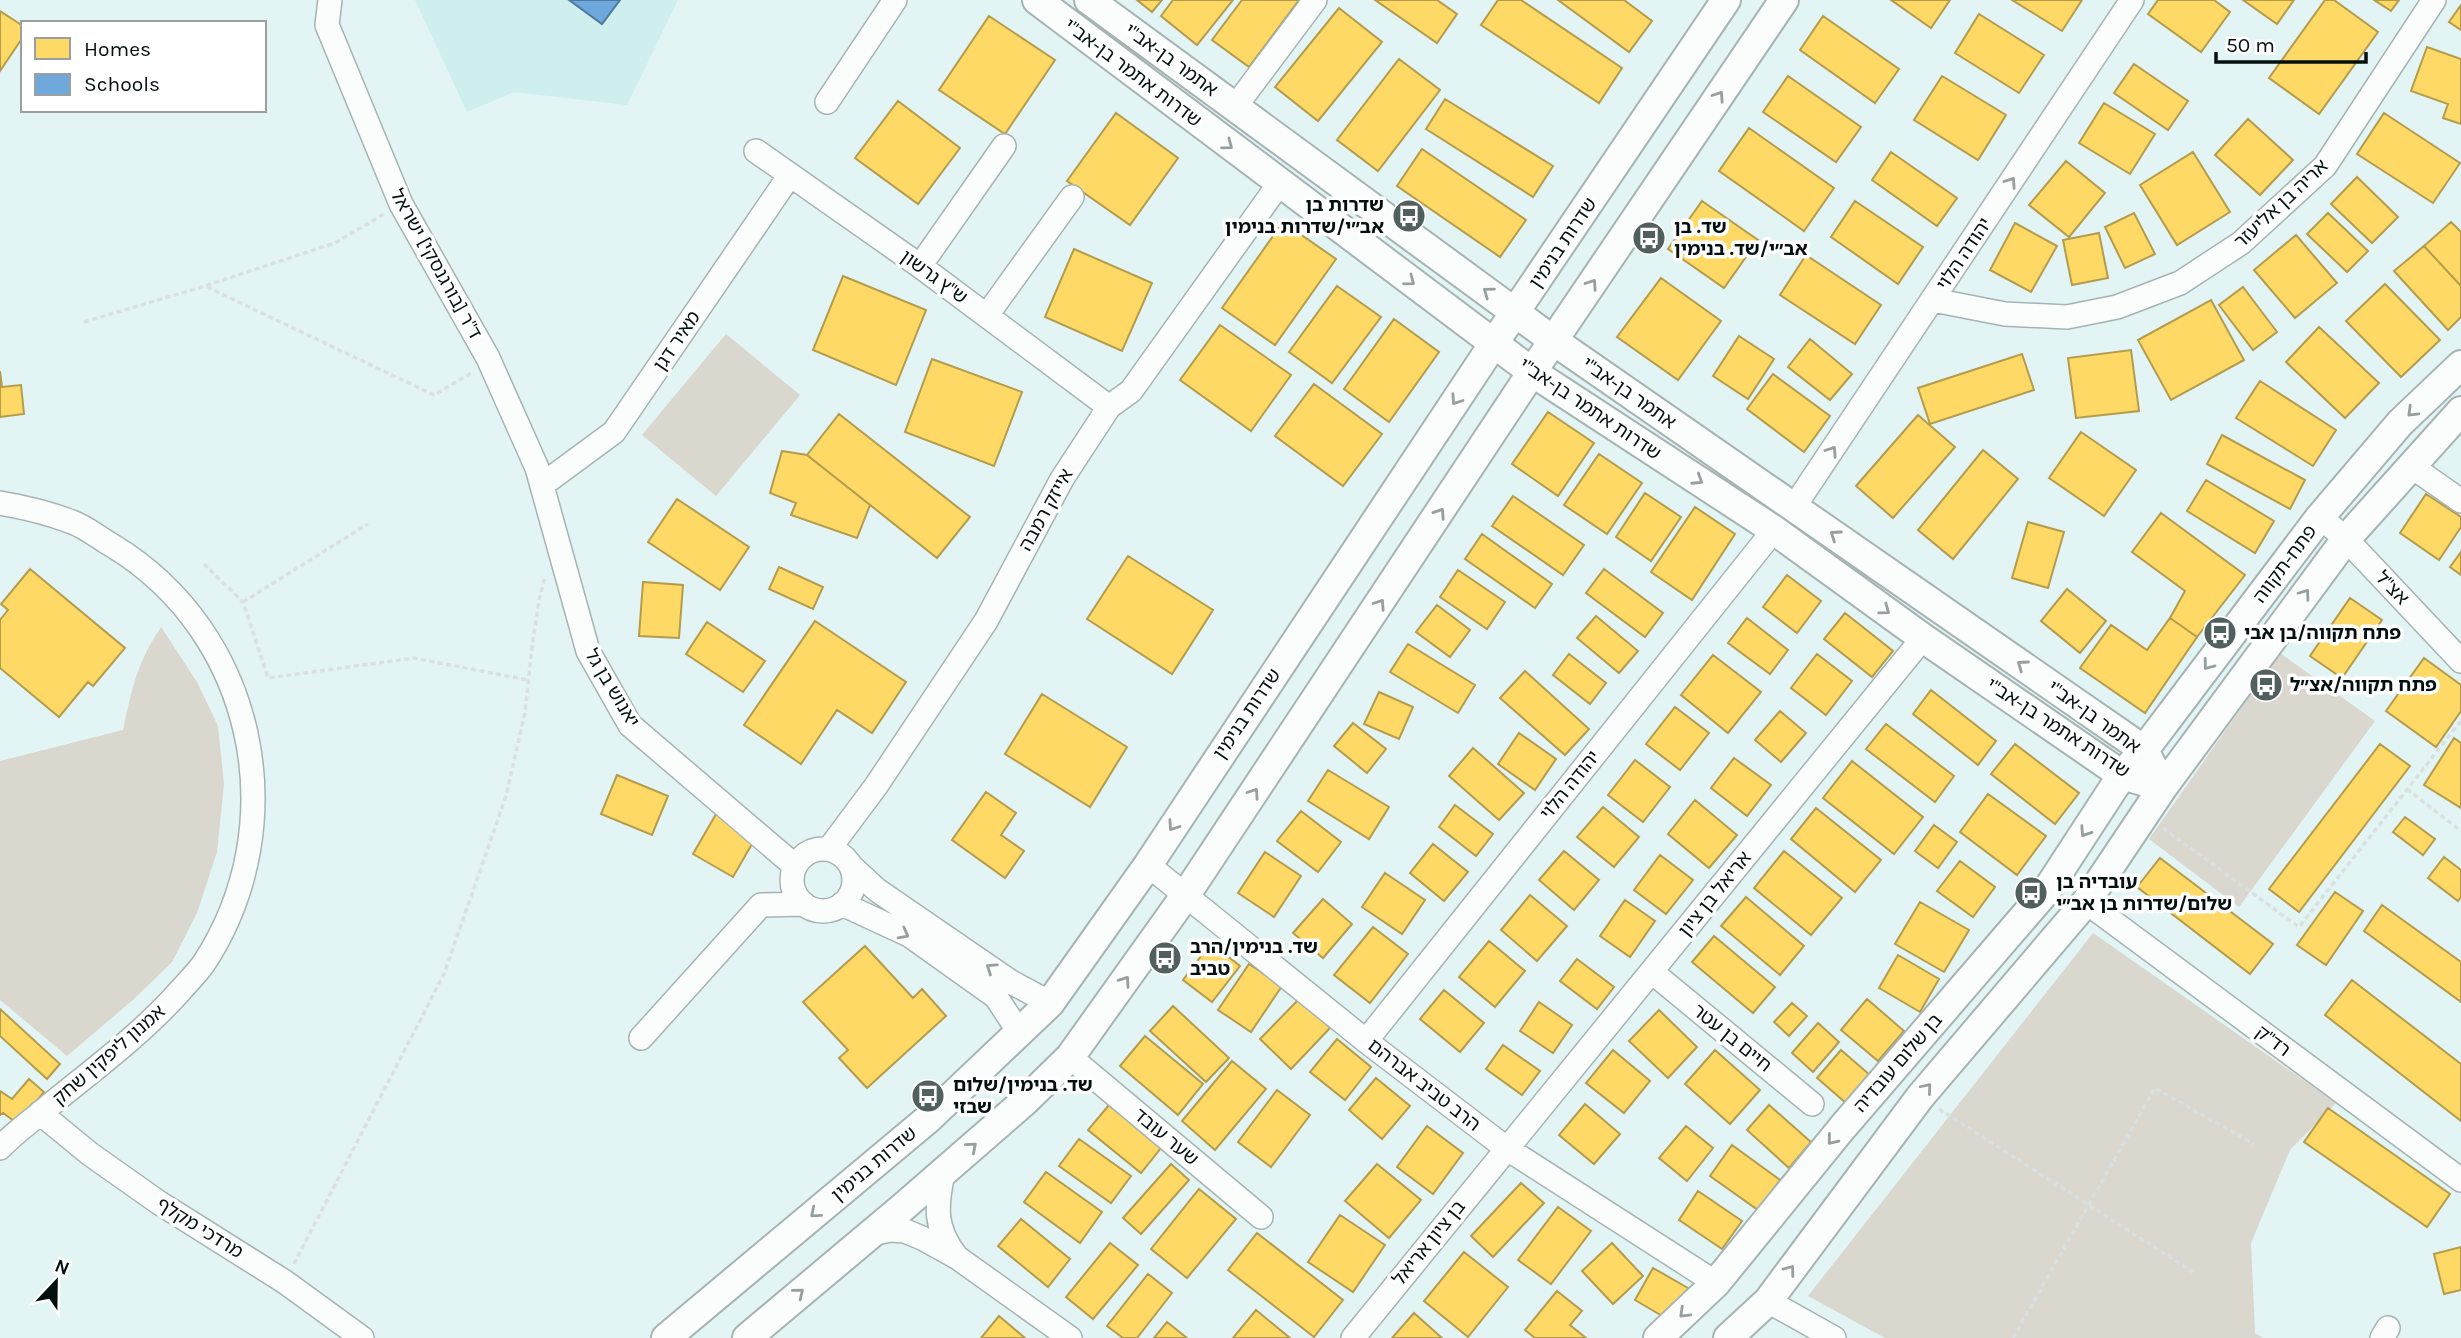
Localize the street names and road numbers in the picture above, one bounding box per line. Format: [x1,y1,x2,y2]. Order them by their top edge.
street label: שדרות אתמר בן-אב"י [1060,14,1206,132]
street label: אתמר בן-אב"י [1120,19,1222,101]
street label: אריה בן אליעזר [2230,155,2332,253]
street label: ד"ר [בורגנסקי] ישראל [386,185,486,343]
street label: שדרות בנימין [1525,194,1601,292]
street label: יהודה הלוי [1932,214,1996,294]
street label: ש"ץ גרשון [896,245,972,309]
street label: מאיר דגן [649,307,705,375]
street label: שדרות אתמר בן-אב"י [1515,353,1665,465]
street label: אתמר בן-אב"י [1578,353,1680,433]
street label: אייזק רמבה [1014,465,1078,555]
street label: פתח-תקווה [2249,521,2321,607]
street label: אצ"ל [2371,567,2413,609]
street label: יאנוש בן גל [580,645,644,731]
street label: שדרות בנימין [1209,665,1285,763]
street label: שדרות אתמר בן-אב"י [1982,674,2134,782]
street label: אתמר בן-אב"י [2043,676,2145,758]
street label: יהודה הלוי [1536,746,1604,824]
street label: אריאל בן ציון [1674,847,1756,941]
street label: חיים בן עטר [1688,999,1776,1077]
street label: אמנון ליפקין שחק [48,1000,170,1110]
street label: בן שלום עובדיה [1849,1009,1947,1117]
street label: רד"ק [2251,1021,2295,1061]
street label: הרב טביב אברהם [1363,1034,1485,1136]
street label: שער עובד [1129,1104,1203,1170]
street label: שדרות בנימין [827,1122,921,1206]
street label: מרדכי מקלף [153,1193,247,1263]
street label: בן ציון אריאל [1388,1196,1470,1290]

